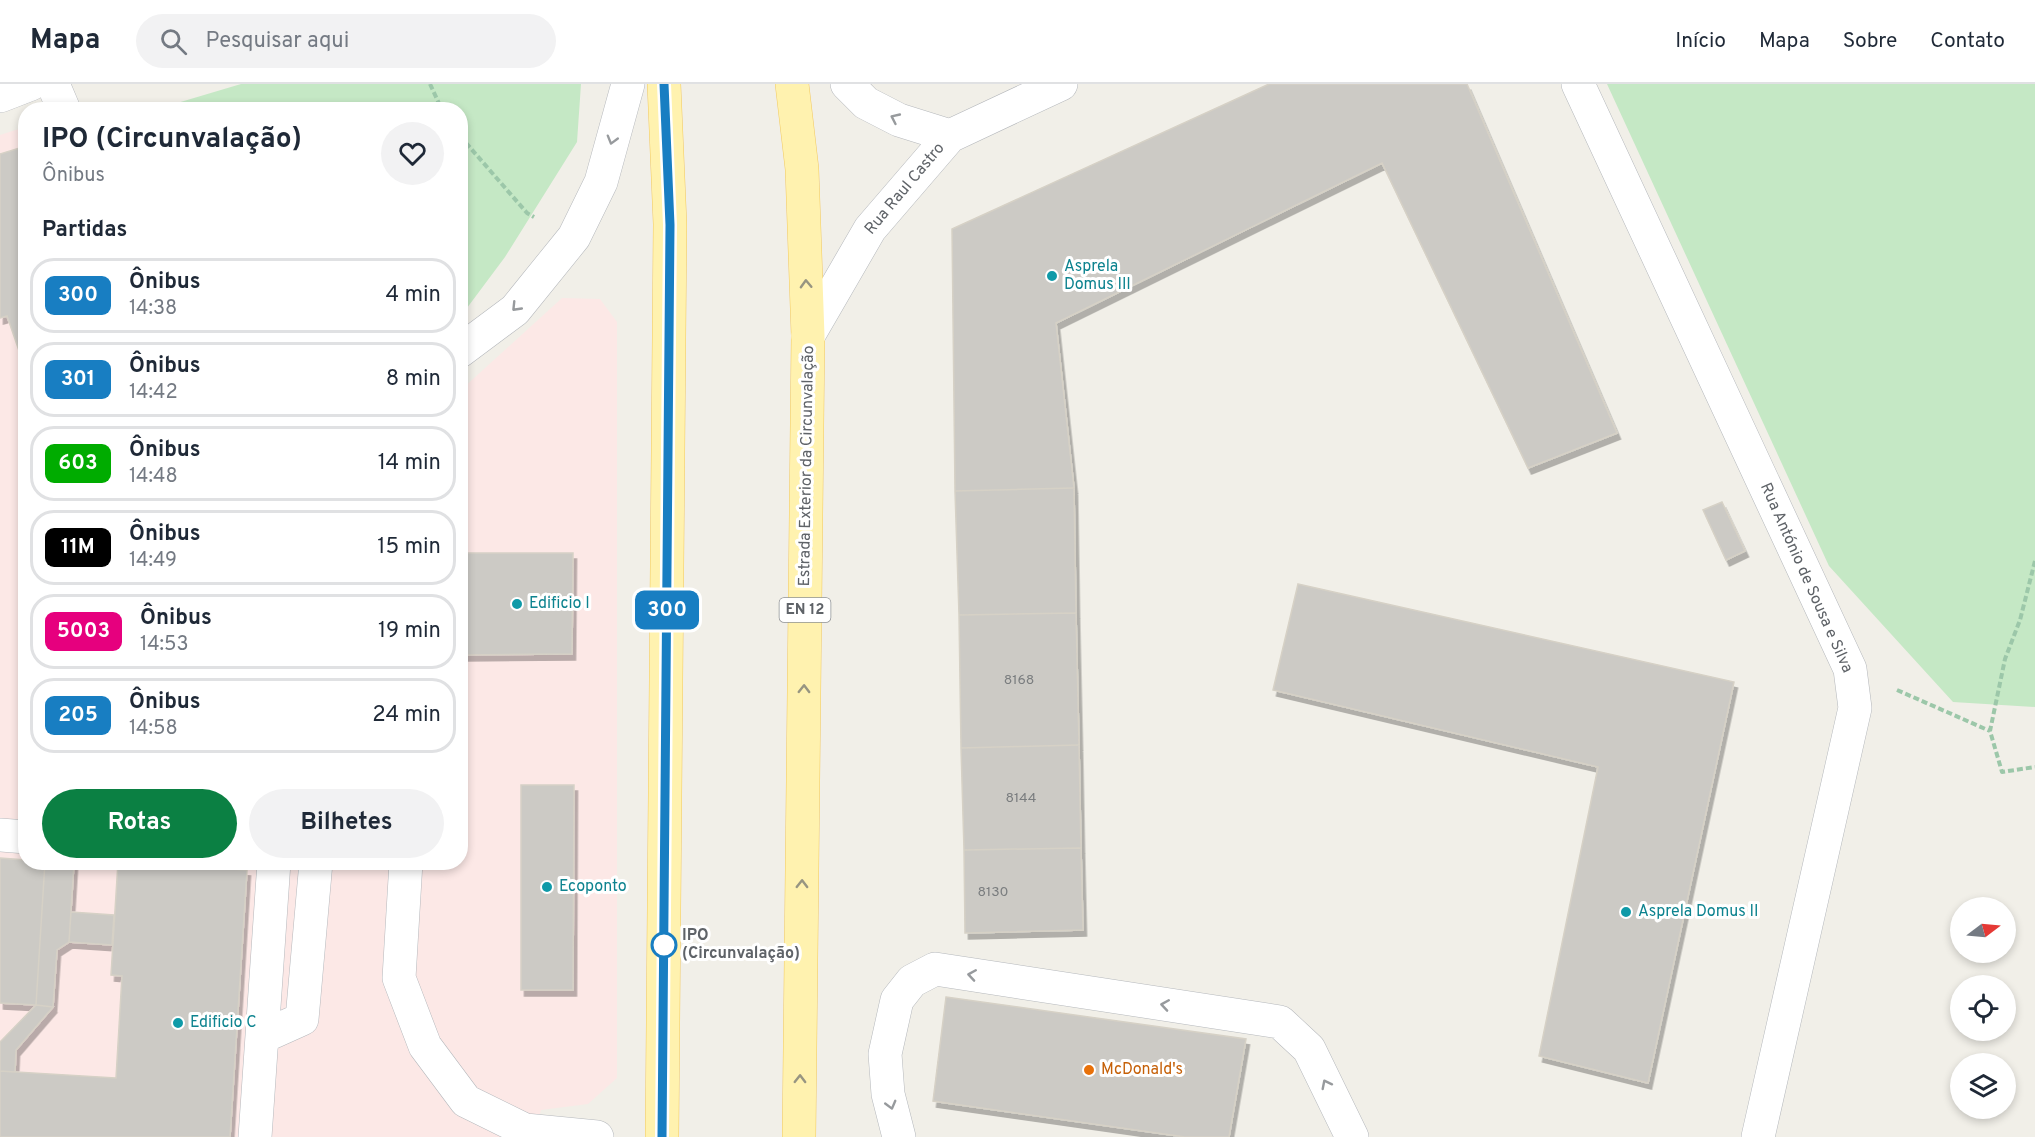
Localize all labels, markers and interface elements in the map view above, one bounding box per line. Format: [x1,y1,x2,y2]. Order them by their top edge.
search box [136,14,556,68]
text: Mapa [30,23,100,59]
icon: search [157,25,190,58]
text: Pesquisar aqui [205,28,349,55]
text: Início [1675,28,1726,55]
text: Mapa [1759,28,1810,55]
text: Sobre [1843,28,1897,55]
text: Contato [1930,28,2005,55]
one-way arrow [890,113,901,125]
text: IPO (Circunvalação) [42,122,302,158]
button: heart [381,122,444,185]
one-way arrow [607,135,619,145]
street label: Rua Raul Castro [861,139,949,239]
text: Ônibus [42,163,105,189]
text: Partidas [42,217,127,244]
place label: Asprela Domus III [1064,257,1131,295]
text: Ônibus [129,269,201,296]
marker: Asprela Domus III [1045,269,1059,283]
one-way arrow [800,279,813,288]
text: 300 [58,282,98,309]
text: 4 min [386,282,441,309]
text: 14:38 [129,296,177,322]
one-way arrow [512,300,523,310]
street label: Estrada Exterior da Circunvalação [795,345,819,587]
text: Ônibus [129,353,201,380]
text: 301 [61,366,95,393]
text: 8 min [386,366,441,393]
text: 14:42 [129,380,178,406]
text: Ônibus [129,437,201,464]
text: 603 [58,450,98,477]
text: 14 min [378,450,441,477]
text: 14:48 [129,464,178,490]
street label: Rua António de Sousa e Silva [1755,480,1857,676]
text: Ônibus [129,521,201,548]
text: 11M [61,534,95,561]
text: 15 min [377,534,441,561]
text: 14:49 [129,548,177,574]
line badge: 300 [632,590,702,630]
place label: Edificio I [529,594,590,614]
marker: Edificio I [510,597,524,611]
text: 300 [647,597,687,624]
road number: EN 12 [780,598,830,622]
text: Ônibus [140,605,212,632]
text: 5003 [57,618,110,645]
text: 19 min [378,618,441,645]
text: 14:53 [140,632,189,658]
house number: 8168 [1004,672,1034,689]
one-way arrow [798,684,810,693]
text: Ônibus [129,689,201,716]
text: 205 [58,702,98,729]
text: 24 min [372,702,441,729]
text: 14:58 [129,716,178,742]
button: Rotas [42,789,237,858]
button: Bilhetes [249,789,444,858]
house number: 8144 [1006,790,1036,807]
place label: Ecoponto [559,877,627,897]
one-way arrow [796,879,808,888]
marker: Ecoponto [540,880,554,894]
house number: 8130 [977,884,1009,901]
north arrow [1950,897,2016,963]
map controls [1950,897,2016,1119]
place label: Asprela Domus II [1638,902,1758,922]
marker: Asprela Domus II [1619,905,1633,919]
place label: IPO (Circunvalação) [682,926,800,964]
marker: IPO (Circunvalação) [651,932,677,958]
one-way arrow [968,970,977,982]
button: locate [1950,975,2016,1041]
one-way arrow [1160,999,1170,1011]
place label: Edificio C [190,1013,257,1033]
marker: Edificio C [171,1016,185,1030]
button: layers [1950,1053,2016,1119]
place label: McDonald's [1101,1060,1183,1080]
marker: McDonald's [1082,1063,1096,1077]
one-way arrow [794,1074,806,1083]
one-way arrow [1322,1080,1334,1091]
one-way arrow [883,1100,896,1110]

